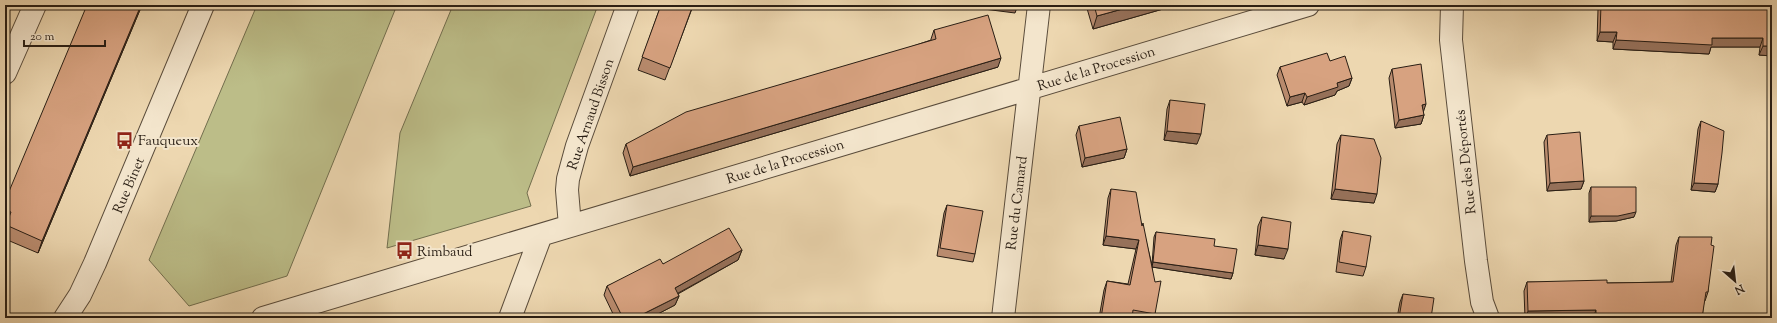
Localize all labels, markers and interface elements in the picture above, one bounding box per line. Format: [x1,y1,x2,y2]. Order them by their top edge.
scale bar [24,22,105,48]
text: 20 m [30,28,55,46]
street label: Rue de la Procession [1035,42,1158,97]
street label: Rue Arnaud Bisson [563,56,620,173]
street label: Rue des Déportés [1452,109,1482,215]
bus stop icon: Fauqueux [115,130,135,150]
place label: Fauqueux [138,132,198,152]
street label: Rue de la Procession [724,135,847,190]
street label: Rue Binet [109,154,151,217]
street label: Rue du Camard [1002,155,1034,251]
bus stop icon: Rimbaud [394,241,414,261]
place label: Rimbaud [417,243,472,263]
north arrow [1715,261,1755,301]
text: N [1731,279,1748,298]

